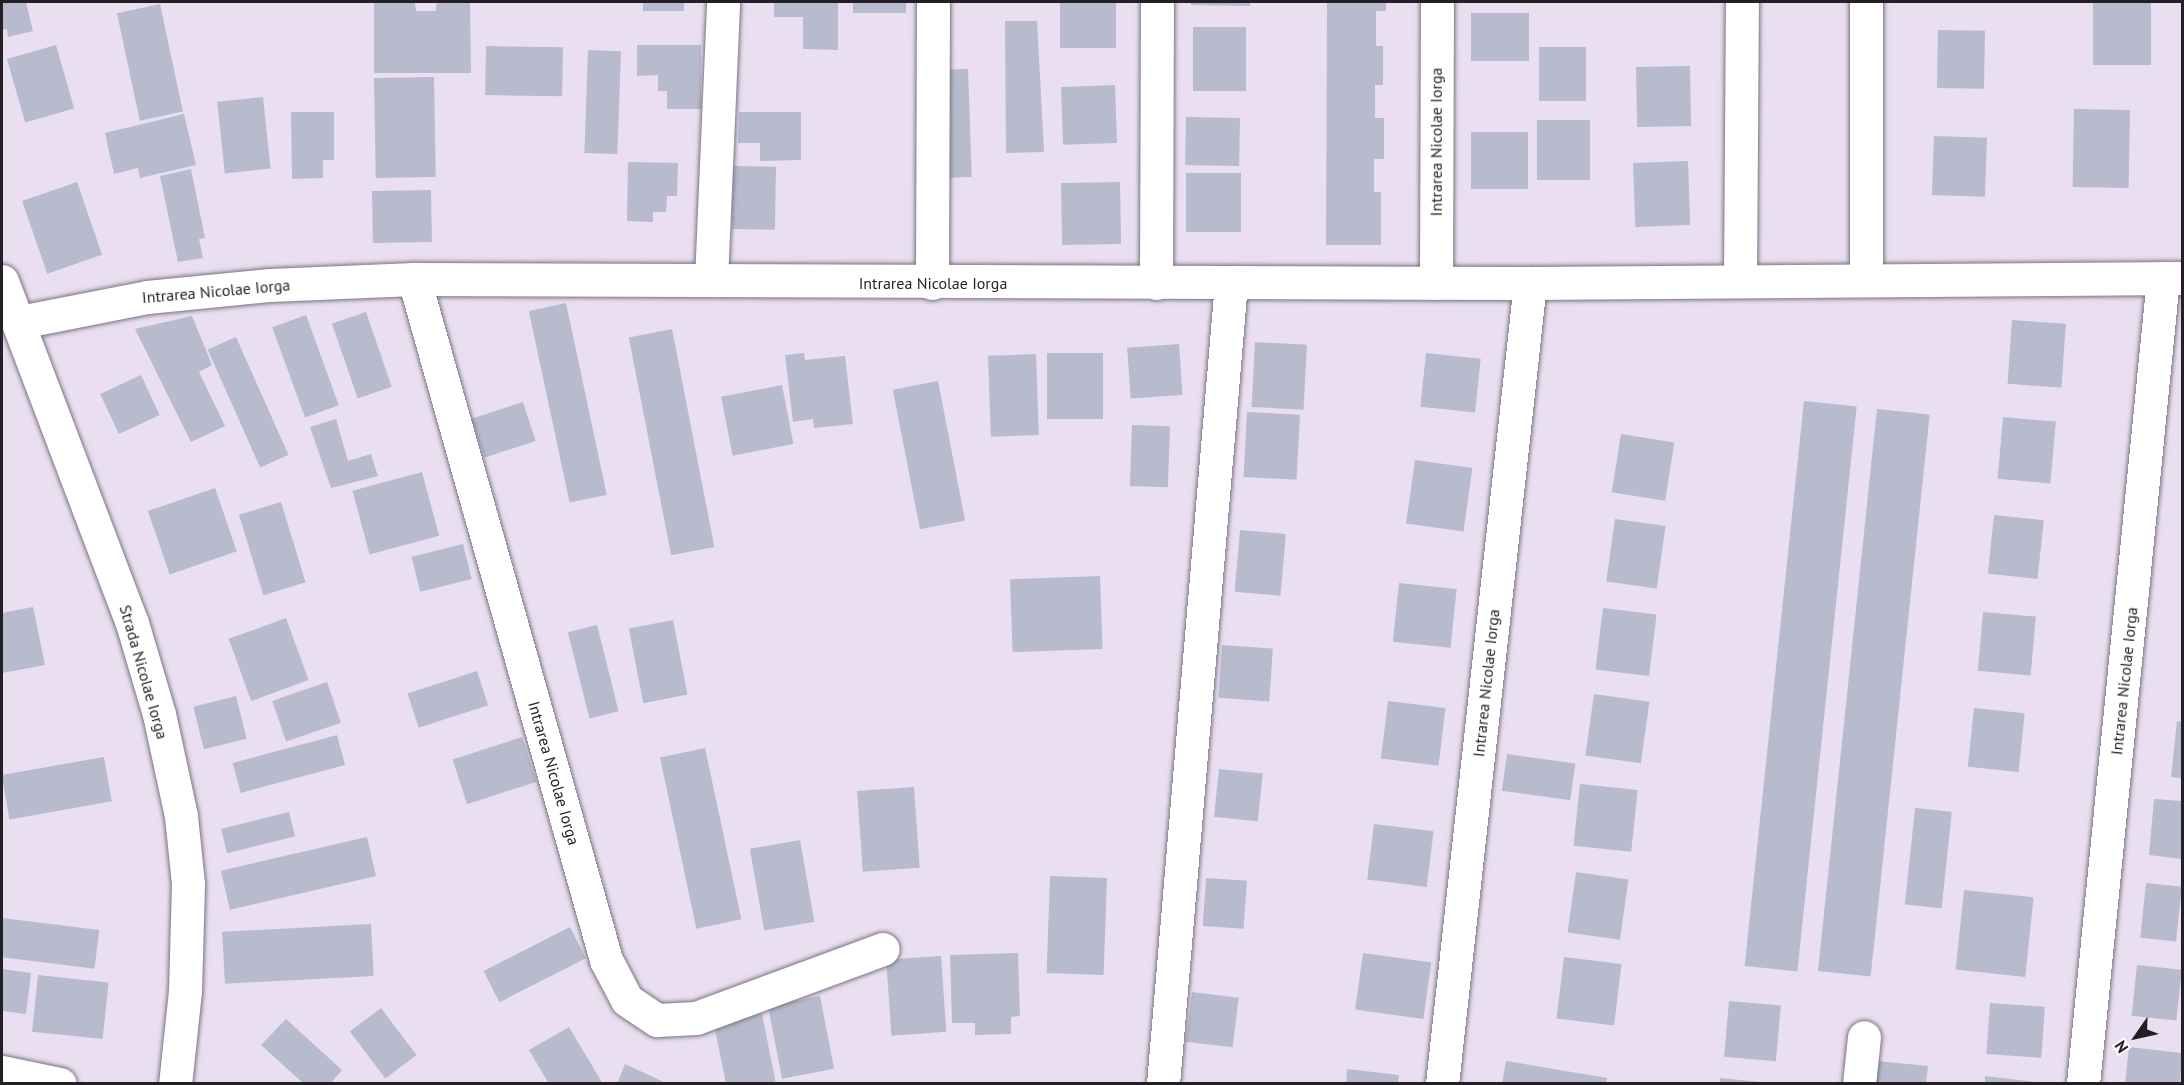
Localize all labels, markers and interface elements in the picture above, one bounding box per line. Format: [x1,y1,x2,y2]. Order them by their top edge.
street label: Intrarea Nicolae Iorga [1426,68,1446,216]
street label: Intrarea Nicolae Iorga [859,273,1007,293]
street label: Intrarea Nicolae Iorga [141,275,291,307]
street label: Strada Nicolae Iorga [116,603,172,741]
street label: Intrarea Nicolae Iorga [2107,606,2141,756]
street label: Intrarea Nicolae Iorga [1469,608,1503,758]
street label: Intrarea Nicolae Iorga [524,699,584,847]
north arrow [2106,1007,2166,1067]
text: N [2110,1037,2132,1057]

